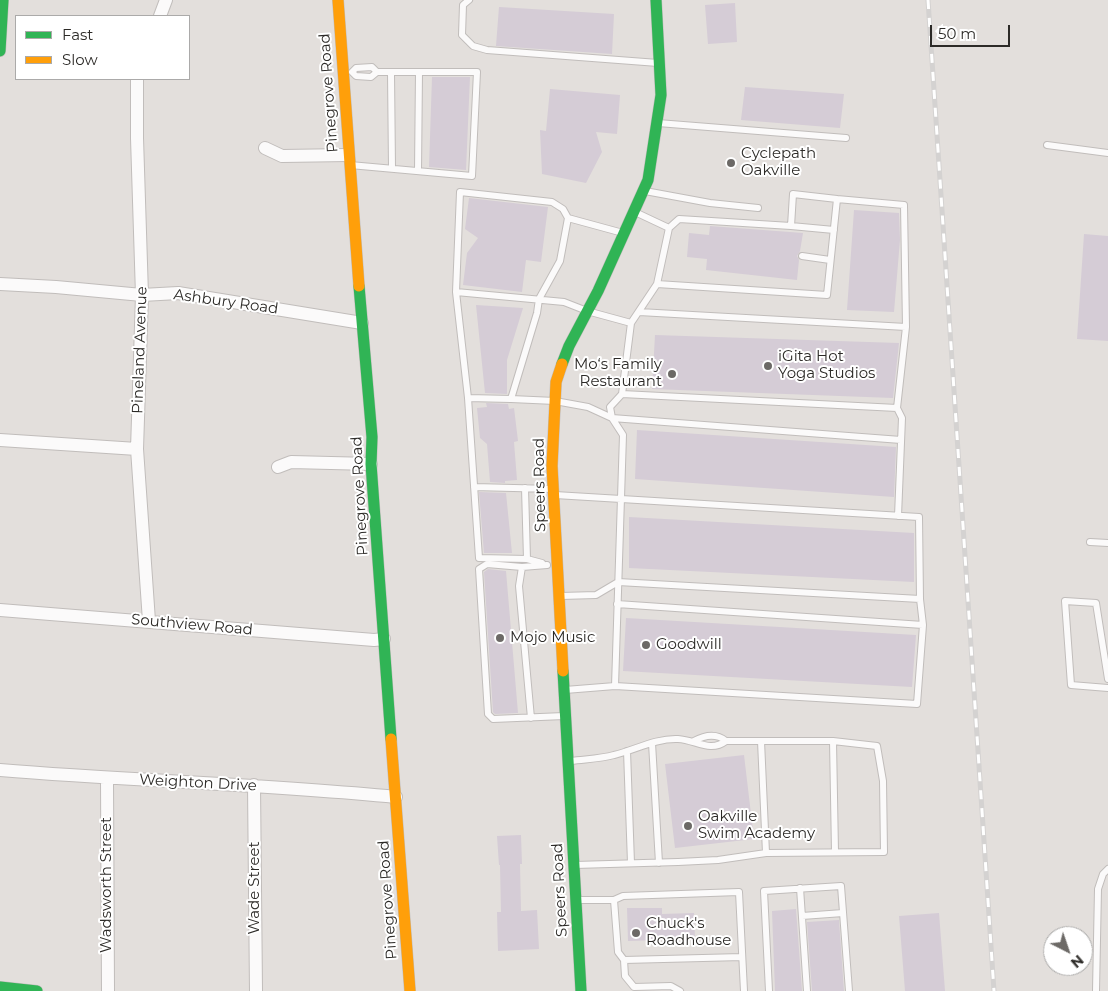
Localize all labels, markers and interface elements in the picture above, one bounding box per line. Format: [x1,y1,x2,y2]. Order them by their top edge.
legend [15,15,190,80]
scale bar [933,15,1013,47]
text: 50 m [938,24,976,43]
text: Fast [62,25,93,44]
street label: Pinegrove Road [316,33,342,153]
text: Slow [62,50,98,69]
place label: Cyclepath Oakville [741,145,816,180]
marker: Cyclepath Oakville [725,157,737,169]
street label: Pineland Avenue [129,286,151,414]
street label: Ashbury Road [172,286,280,318]
place label: iGita Hot Yoga Studios [778,348,875,383]
place label: Mo‘s Family Restaurant [574,356,662,391]
marker: iGita Hot Yoga Studios [762,360,774,372]
marker: Mo‘s Family Restaurant [666,368,678,380]
street label: Pinegrove Road [348,436,372,556]
street label: Speers Road [530,438,550,532]
street label: Southview Road [130,611,254,639]
place label: Mojo Music [510,629,595,647]
marker: Mojo Music [494,632,506,644]
place label: Goodwill [656,636,722,654]
marker: Goodwill [640,639,652,651]
street label: Weighton Drive [139,771,257,795]
place label: Oakville Swim Academy [698,808,815,843]
street label: Wadsworth Street [98,817,116,953]
marker: Oakville Swim Academy [682,820,694,832]
street label: Pinegrove Road [375,840,401,960]
street label: Wade Street [246,841,264,935]
street label: Speers Road [549,843,571,937]
place label: Chuck's Roadhouse [646,915,731,950]
north arrow [1043,926,1093,976]
marker: Chuck's Roadhouse [630,927,642,939]
text: N [1067,951,1087,972]

